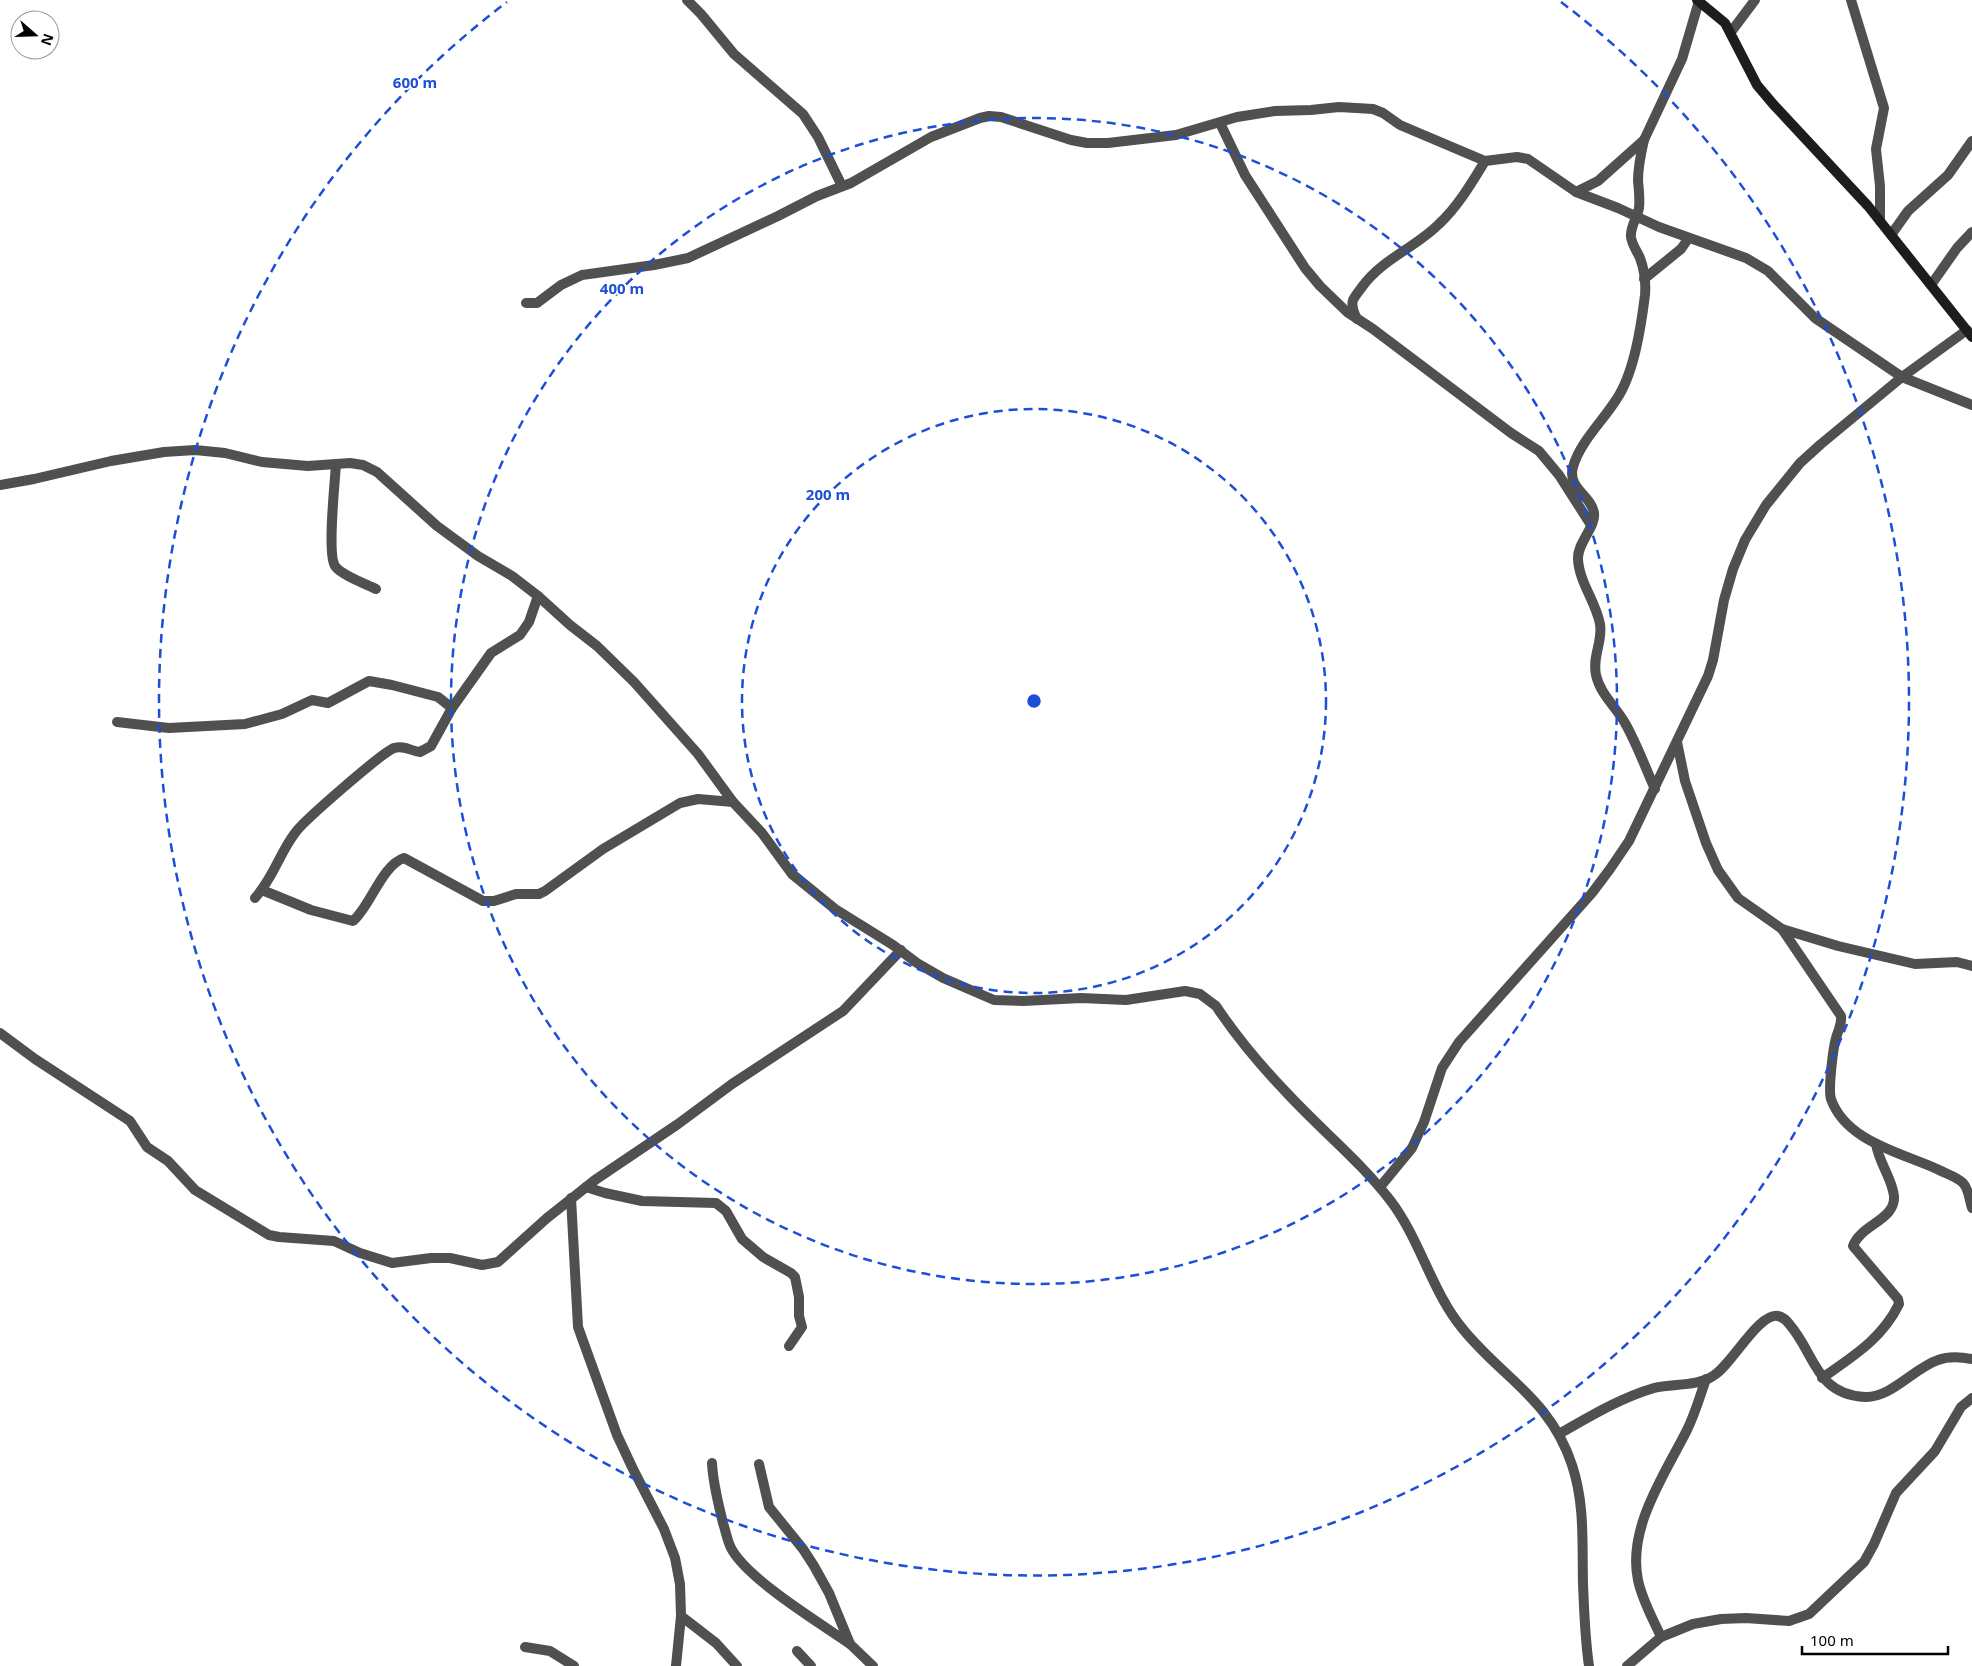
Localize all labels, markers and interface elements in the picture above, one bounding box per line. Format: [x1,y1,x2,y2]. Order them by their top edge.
north arrow [10,10,60,60]
text: N [37,31,59,48]
text: 600 m [393,72,437,92]
text: 400 m [600,278,644,298]
text: 200 m [806,484,850,504]
centre of rings [1025,692,1043,710]
scale bar [1802,1624,1948,1656]
text: 100 m [1810,1630,1854,1650]

